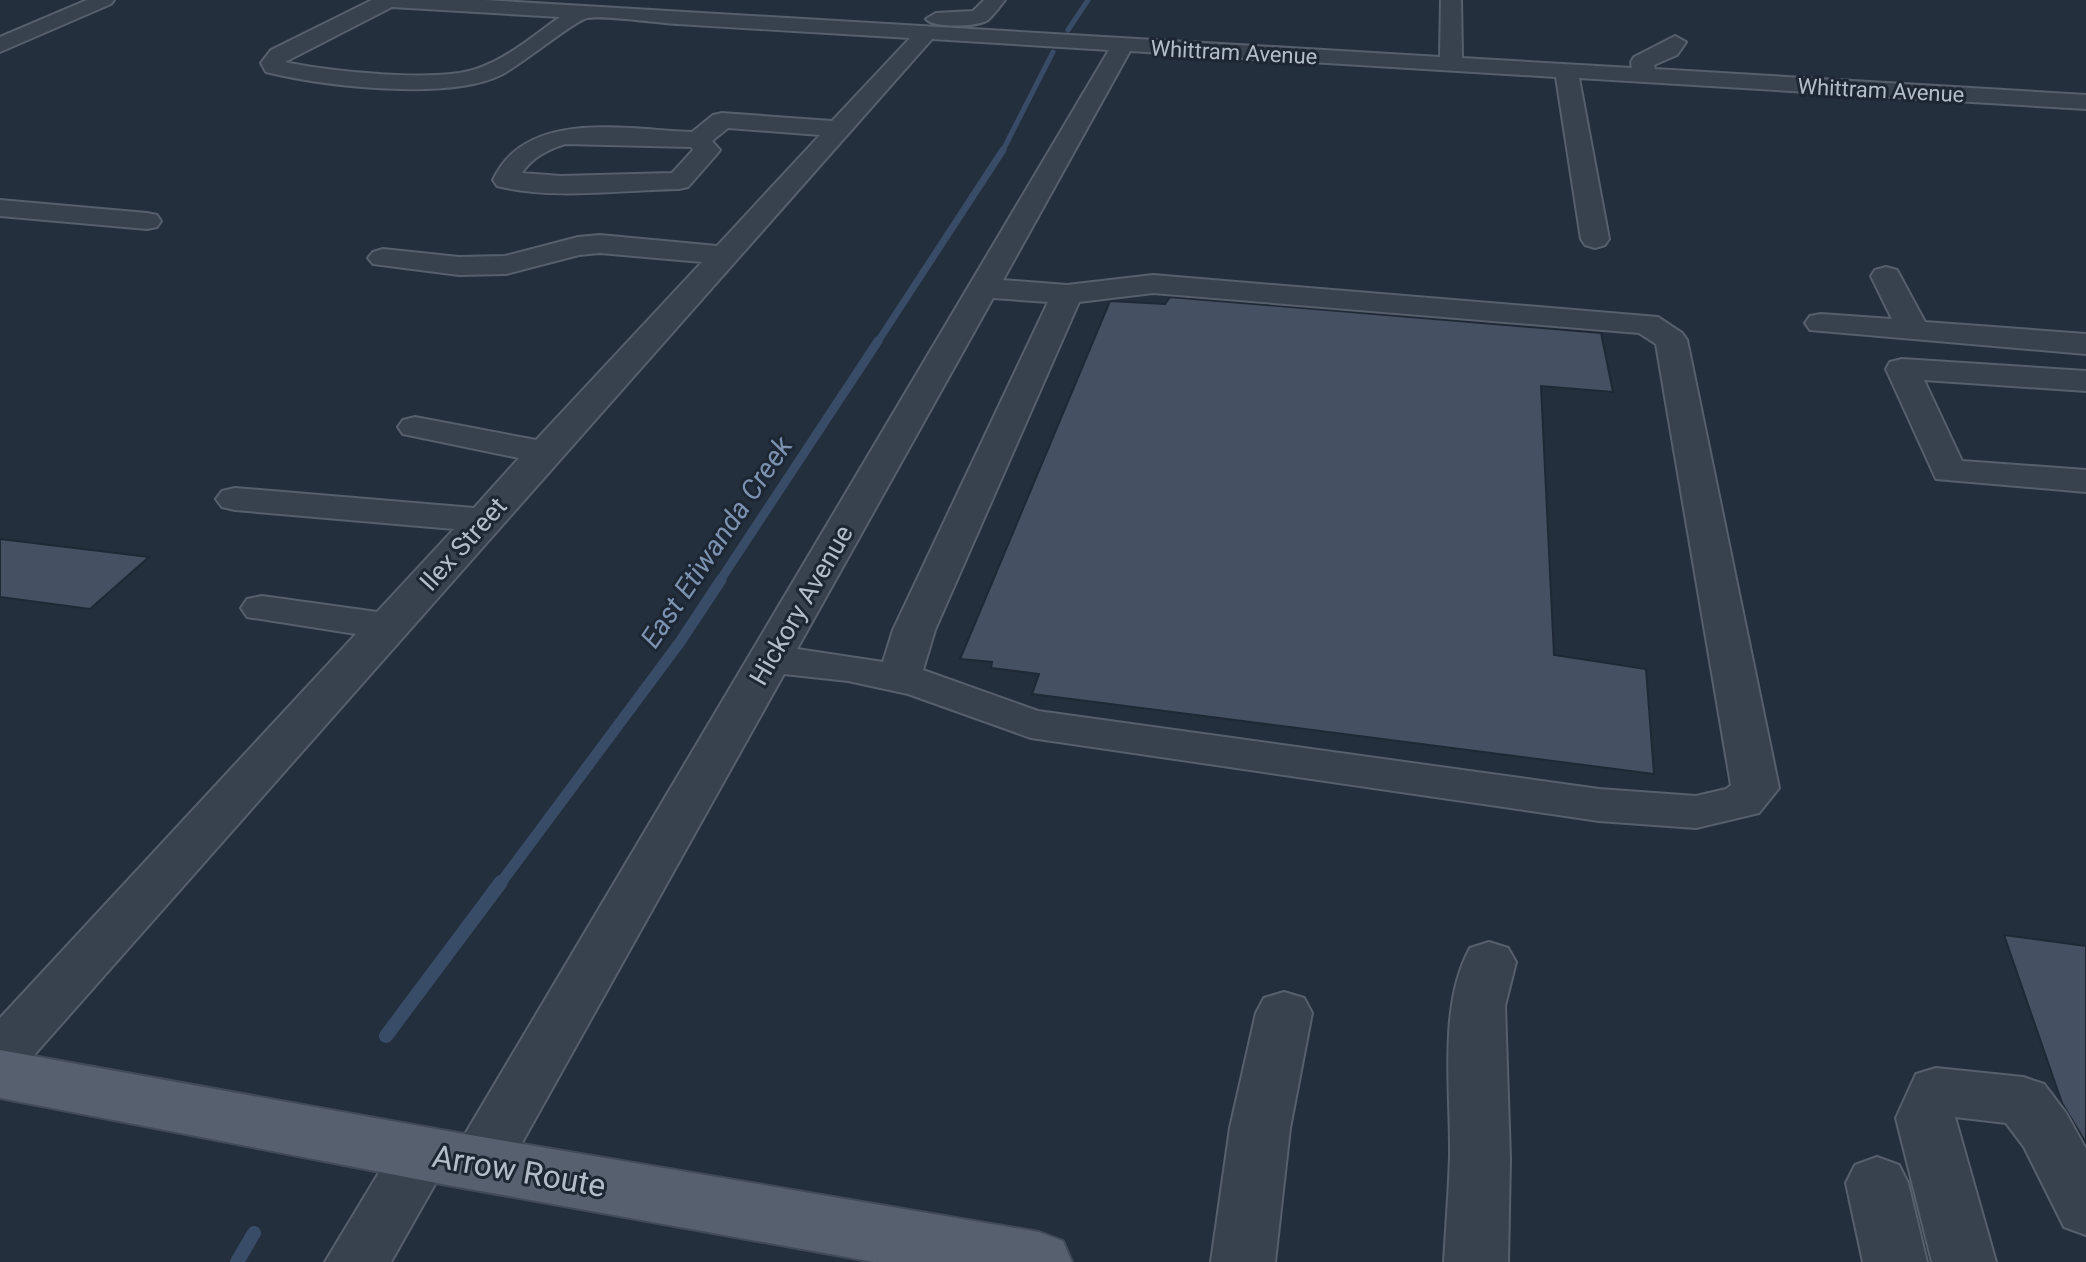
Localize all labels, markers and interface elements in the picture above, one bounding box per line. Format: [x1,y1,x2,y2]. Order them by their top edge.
street label: Whittram Avenue [1150,36,1318,69]
street label: Whittram Avenue [1797,74,1965,107]
water label: East Etiwanda Creek [634,430,800,654]
street label: Ilex Street [413,491,513,597]
street label: Hickory Avenue [743,520,859,690]
street label: Arrow Route [429,1137,609,1205]

